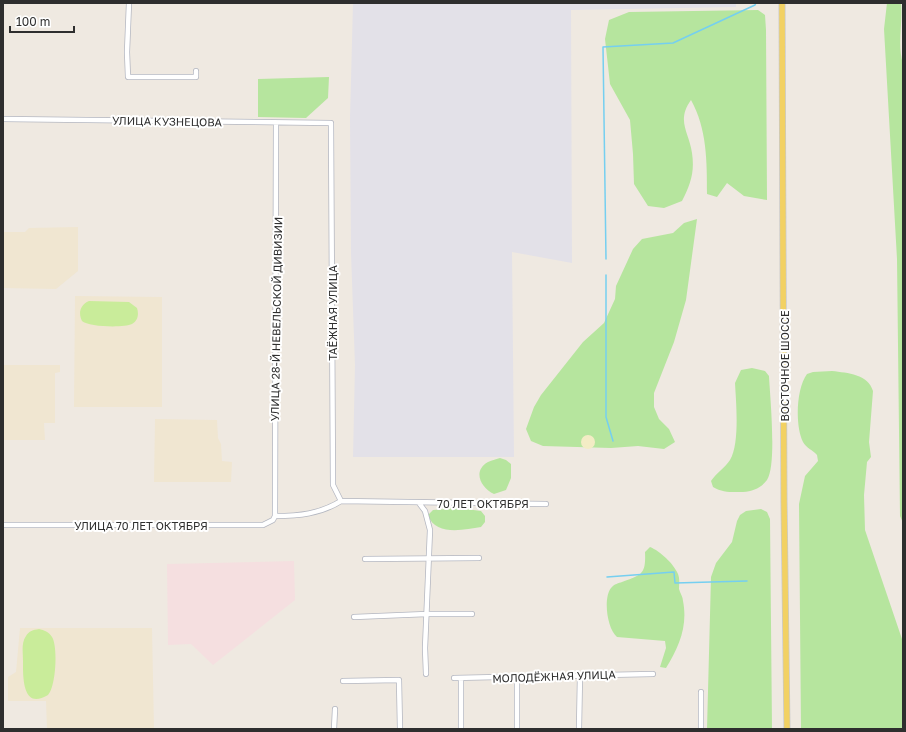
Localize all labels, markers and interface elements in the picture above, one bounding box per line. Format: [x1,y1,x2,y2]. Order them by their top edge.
scale bar [10,8,74,34]
text: 100 m [16,14,50,29]
street label: УЛИЦА КУЗНЕЦОВА [112,114,223,128]
street label: УЛИЦА 28-Й НЕВЕЛЬСКОЙ ДИВИЗИИ [268,217,284,421]
street label: ТАЁЖНАЯ УЛИЦА [326,265,339,361]
street label: ВОСТОЧНОЕ ШОССЕ [778,310,791,422]
street label: 70 ЛЕТ ОКТЯБРЯ [437,497,529,510]
street label: УЛИЦА 70 ЛЕТ ОКТЯБРЯ [74,519,208,532]
street label: МОЛОДЁЖНАЯ УЛИЦА [492,667,617,685]

